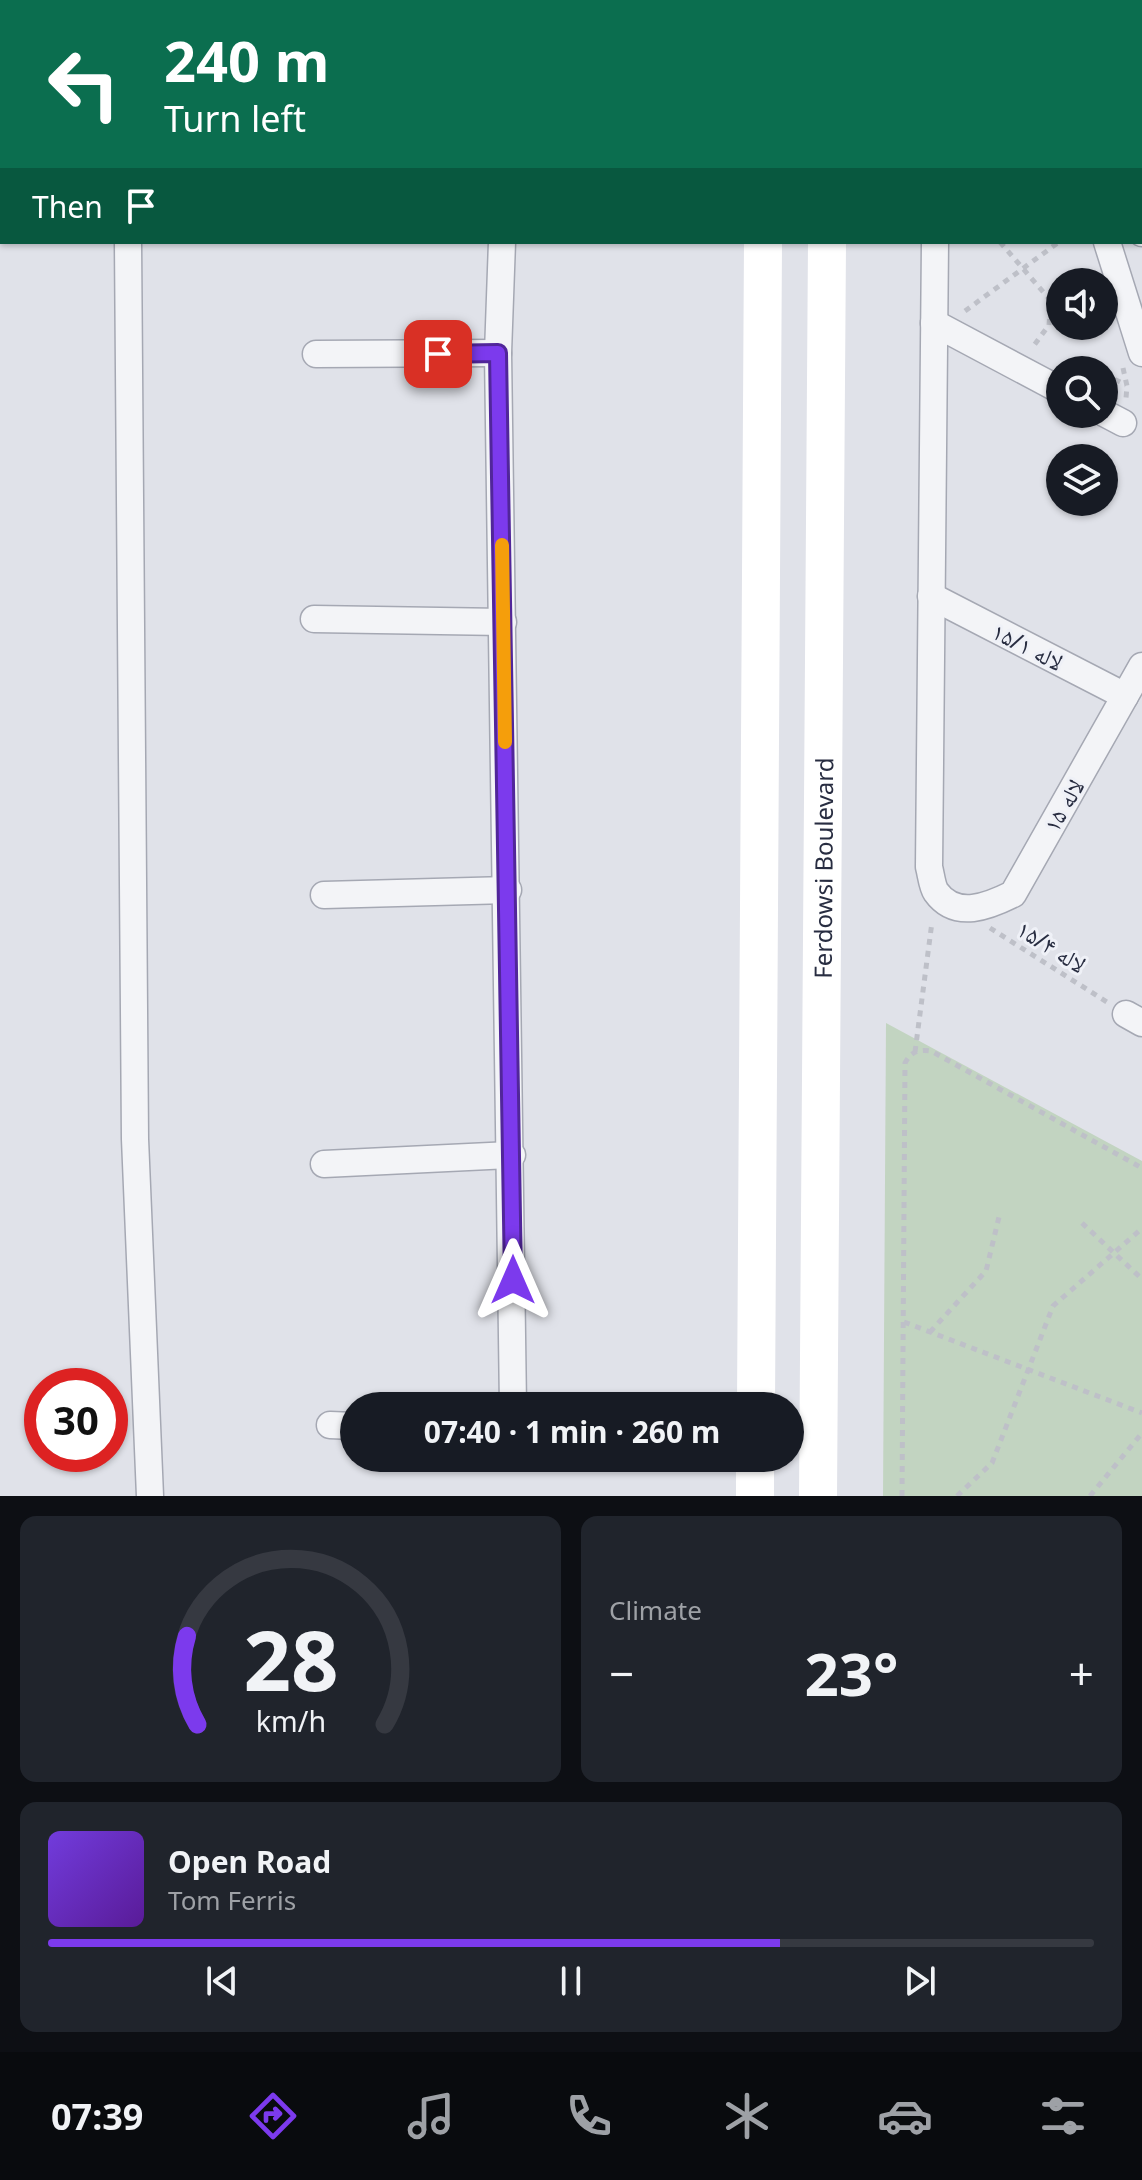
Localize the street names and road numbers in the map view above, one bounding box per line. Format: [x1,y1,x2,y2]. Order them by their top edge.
street label: لاله ۱۵/۱ [987,614,1069,678]
street label: Ferdowsi Boulevard [805,757,840,979]
street label: لاله ۱۵ [1035,772,1091,838]
street label: لاله ۱۵/۴ [1011,912,1093,980]

